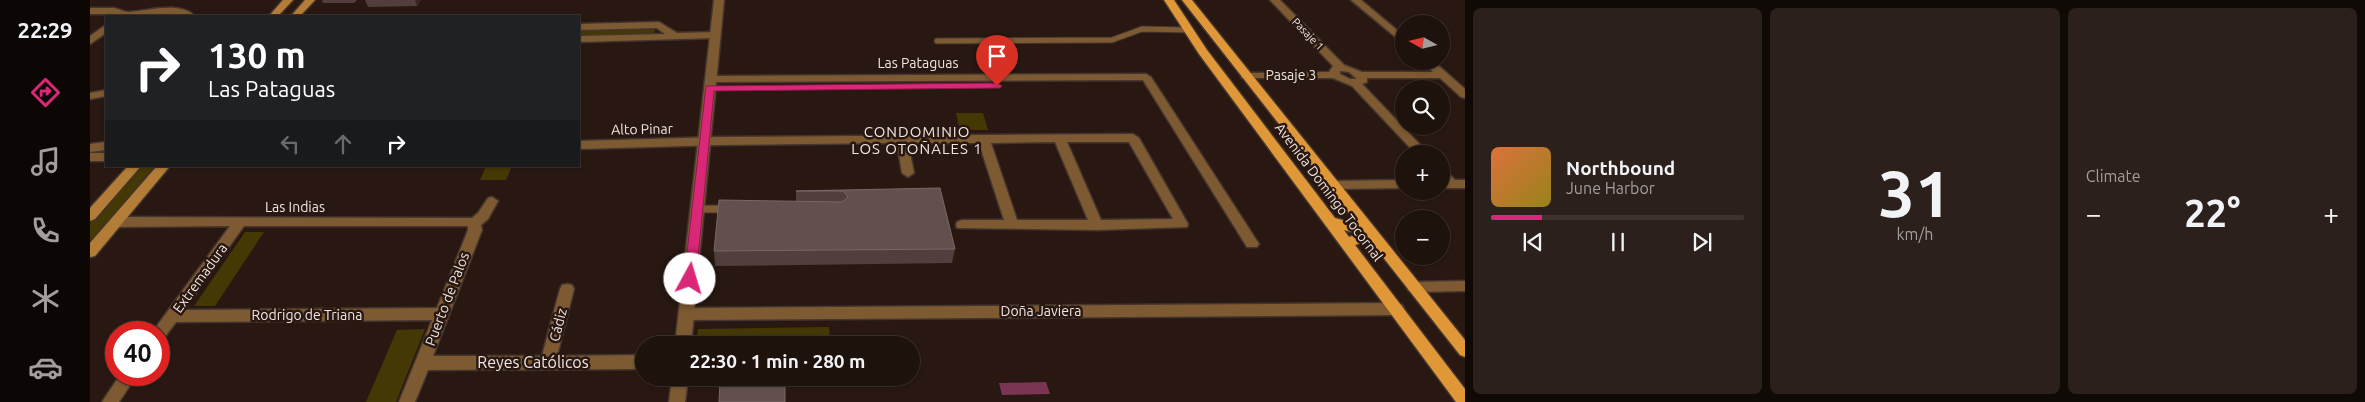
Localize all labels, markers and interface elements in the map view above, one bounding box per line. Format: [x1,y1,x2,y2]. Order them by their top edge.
street label: Pasaje 1 [1290,15,1326,53]
north arrow [1395,15,1450,70]
map controls [1395,15,1450,265]
text: 22:29 [17,17,73,42]
icon: right [125,35,190,100]
text: 130 m [208,35,306,75]
pin [976,35,1018,86]
icon: arrive [983,42,1011,70]
street label: Las Pataguas [877,55,959,71]
street label: Pasaje 3 [1266,67,1316,83]
icon: directions [28,75,63,110]
text: Las Pataguas [208,76,335,101]
button: search [1395,80,1450,135]
street label: Alto Pinar [611,120,674,138]
street label: Avenida Domingo Tocornal [1272,120,1386,264]
district label: CONDOMINIO LOS OTOÑALES 1 [851,123,983,157]
icon: left [276,130,304,158]
icon: ahead [329,130,357,158]
icon: right [382,130,410,158]
icon: music [28,144,63,179]
button: + [1395,145,1450,200]
text: 31 [1878,156,1952,229]
text: Northbound [1566,157,1675,179]
text: Climate [2086,167,2141,185]
text: June Harbor [1566,179,1655,197]
text: 22° [2184,192,2240,234]
text: − [2086,198,2101,229]
text: + [2323,198,2339,229]
street label: Las Indias [265,199,325,215]
button: − [1395,210,1450,265]
icon: phone [28,213,63,248]
text: km/h [1897,225,1933,243]
icon: previous [1519,228,1547,256]
icon: pause [1604,228,1632,256]
icon: next [1688,228,1716,256]
street label: Extremadura [170,240,230,316]
street label: Puerto de Palos [422,250,472,348]
position arrow [663,252,715,304]
icon: climate [28,281,63,316]
street label: Doña Javiera [1001,303,1082,319]
street label: Rodrigo de Triana [252,307,362,323]
street label: Cádiz [546,307,570,343]
speed limit sign: 40 [105,321,170,386]
icon: car [28,350,63,385]
text: 22:30 · 1 min · 280 m [690,350,865,372]
street label: Reyes Católicos [477,353,589,371]

